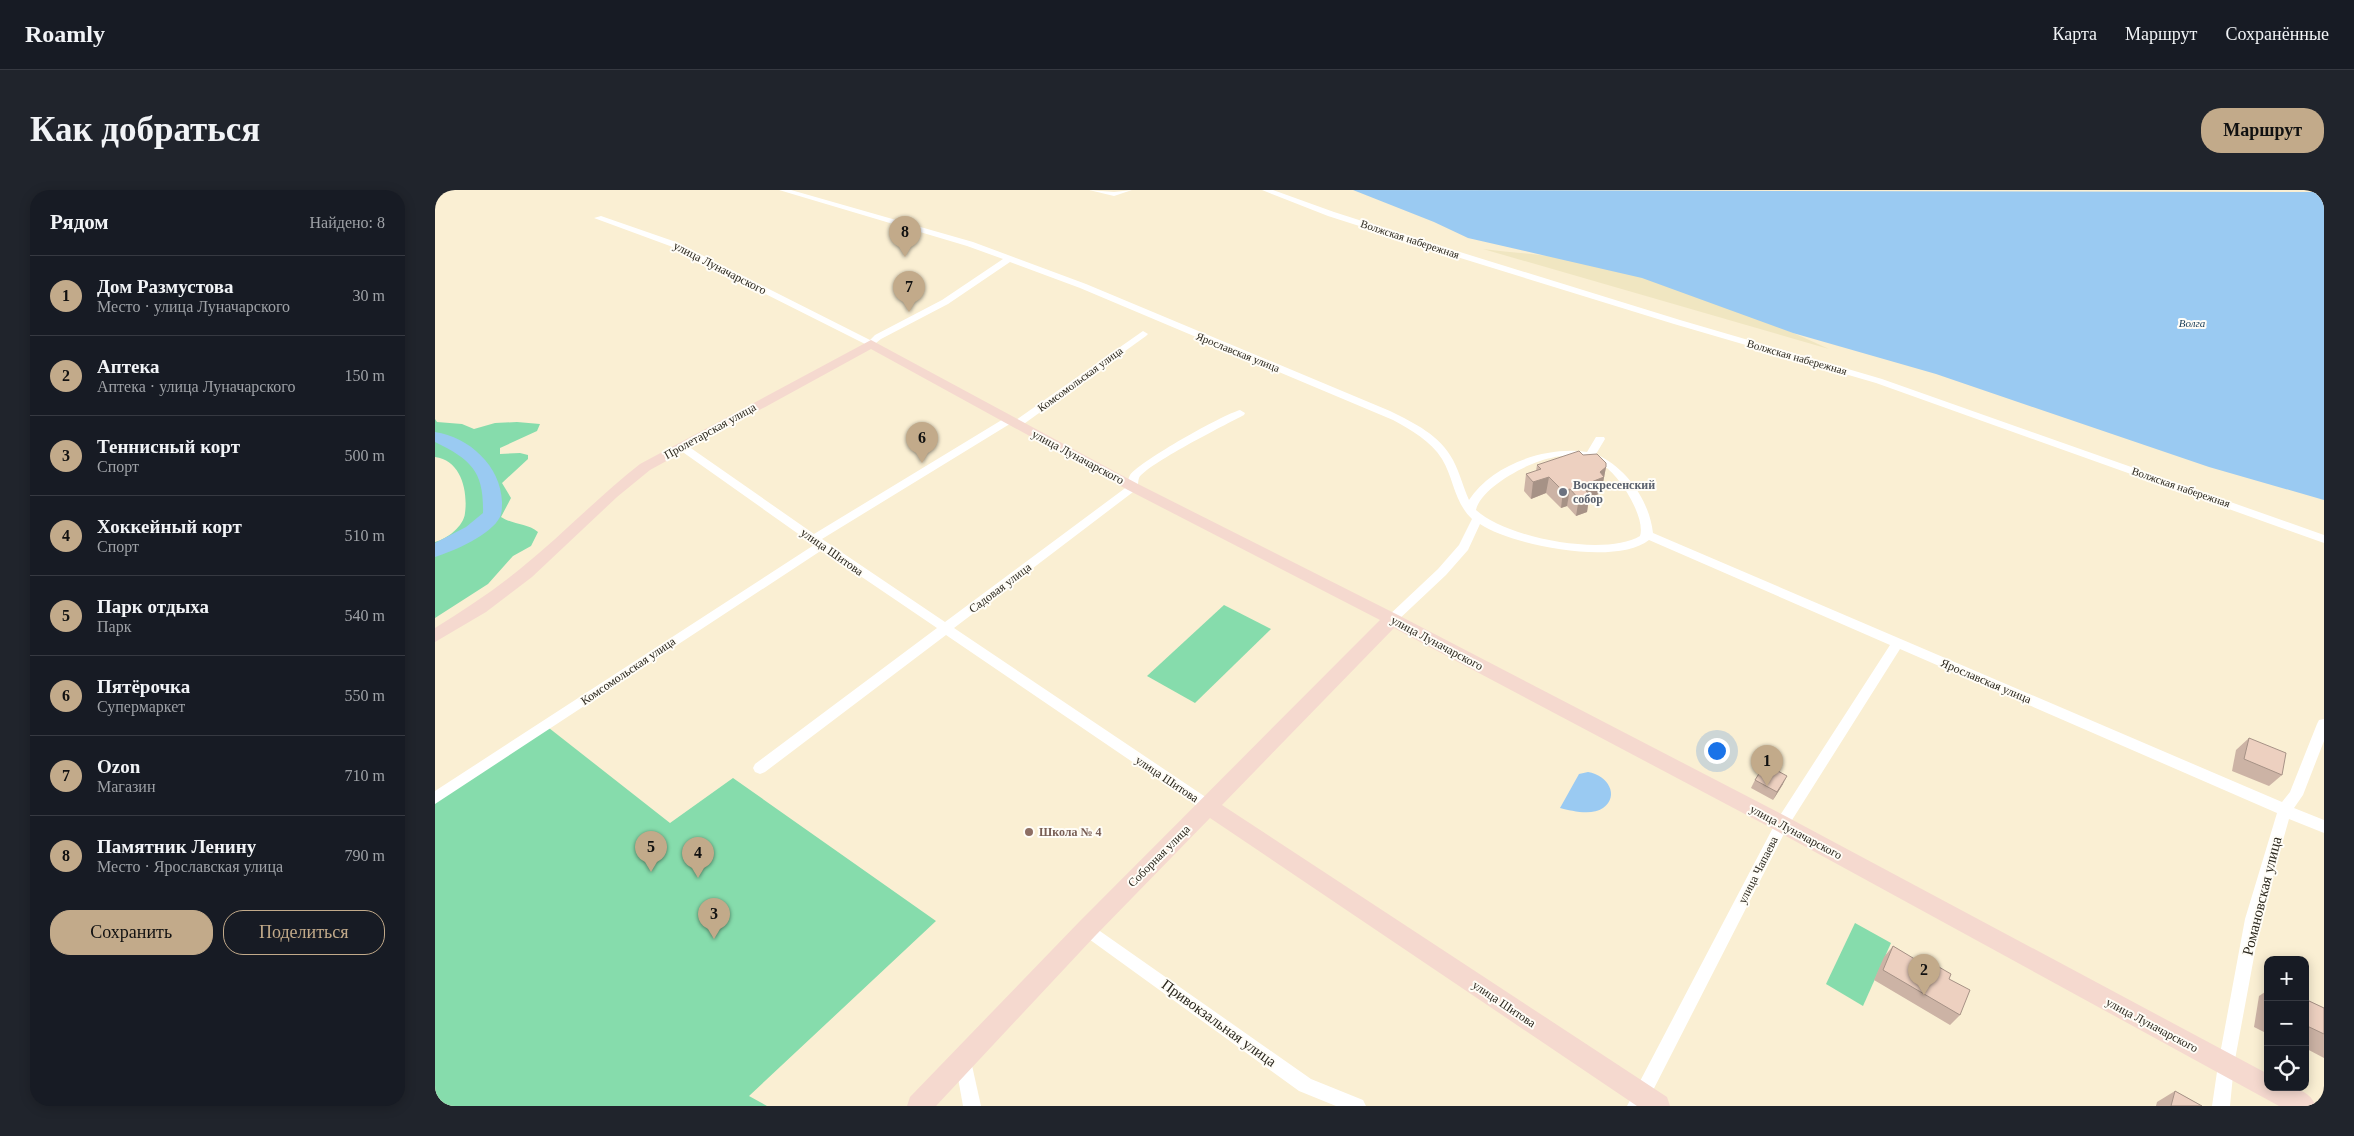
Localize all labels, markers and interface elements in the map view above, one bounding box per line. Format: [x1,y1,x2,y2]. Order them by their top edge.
text: Roamly [25,21,105,47]
text: Карта [2052,24,2097,44]
text: Маршрут [2125,24,2197,44]
text: Сохранённые [2225,24,2329,44]
button: Маршрут [2201,108,2324,153]
text: Как добраться [30,110,260,149]
text: Рядом [50,210,109,234]
text: Найдено: 8 [310,214,385,231]
pin: 8 [889,216,921,257]
street label: Волжская набережная [1359,217,1461,261]
street label: улица Луначарского [671,239,769,297]
pin: 7 [893,271,925,312]
text: Дом Размустова [97,276,234,297]
text: 1 [62,287,70,304]
text: 30 m [353,287,385,304]
text: Место · улица Луначарского [97,298,290,315]
water label: Волга [2179,317,2206,329]
street label: Ярославская улица [1195,330,1282,374]
street label: Волжская набережная [1746,337,1848,377]
street label: Комсомольская улица [1035,344,1125,414]
text: Аптека [97,356,160,377]
text: 2 [62,367,70,384]
text: 150 m [345,367,385,384]
text: Аптека · улица Луначарского [97,378,296,395]
street label: Пролетарская улица [662,400,759,462]
pin: 6 [906,422,938,463]
street label: улица Луначарского [1030,427,1126,487]
text: Теннисный корт [97,436,240,457]
text: 3 [62,447,70,464]
text: 500 m [345,447,385,464]
text: Спорт [97,458,139,475]
street label: Волжская набережная [2130,465,2232,509]
place label: Воскресенский собор [1573,478,1655,506]
marker: Воскресенский собор [1557,486,1569,498]
text: Хоккейный корт [97,516,242,537]
street label: улица Шитова [798,525,866,579]
text: 4 [62,527,70,544]
text: 510 m [345,527,385,544]
text: Спорт [97,538,139,555]
street label: Садовая улица [966,560,1034,616]
text: Парк отдыха [97,596,209,617]
text: 5 [62,607,70,624]
text: 540 m [345,607,385,624]
street label: улица Луначарского [1389,613,1485,673]
text: Парк [97,618,131,635]
street label: Комсомольская улица [578,634,679,708]
street label: Ярославская улица [1939,656,2034,707]
text: Пятёрочка [97,676,190,697]
text: 6 [62,687,70,704]
text: 550 m [345,687,385,704]
text: Супермаркет [97,698,185,715]
your location [1704,738,1730,764]
pin: 1 [1751,745,1783,786]
street label: улица Шитова [1133,753,1202,806]
text: Ozon [97,756,140,777]
text: 7 [62,767,70,784]
text: 710 m [345,767,385,784]
text: Магазин [97,778,155,795]
street label: улица Луначарского [1748,802,1844,862]
street label: Соборная улица [1125,822,1193,890]
place label: Школа № 4 [1039,825,1102,839]
marker: Школа № 4 [1023,826,1035,838]
pin: 5 [635,831,667,872]
street label: улица Чапаева [1735,833,1781,906]
street label: Романовская улица [2240,835,2285,957]
text: Памятник Ленину [97,836,256,857]
pin: 4 [682,837,714,878]
text: 8 [62,847,70,864]
text: 790 m [345,847,385,864]
text: Место · Ярославская улица [97,858,283,875]
pin: 3 [698,898,730,939]
button: Сохранить [50,910,213,955]
button: Поделиться [223,910,385,955]
pin: 2 [1908,954,1940,995]
map controls [2264,956,2309,1091]
button: + [2264,956,2309,1001]
street label: Привокзальная улица [1159,976,1280,1070]
street label: улица Шитова [1470,978,1539,1031]
street label: улица Луначарского [2104,995,2200,1055]
button: − [2264,1001,2309,1046]
button: locate [2264,1046,2309,1091]

